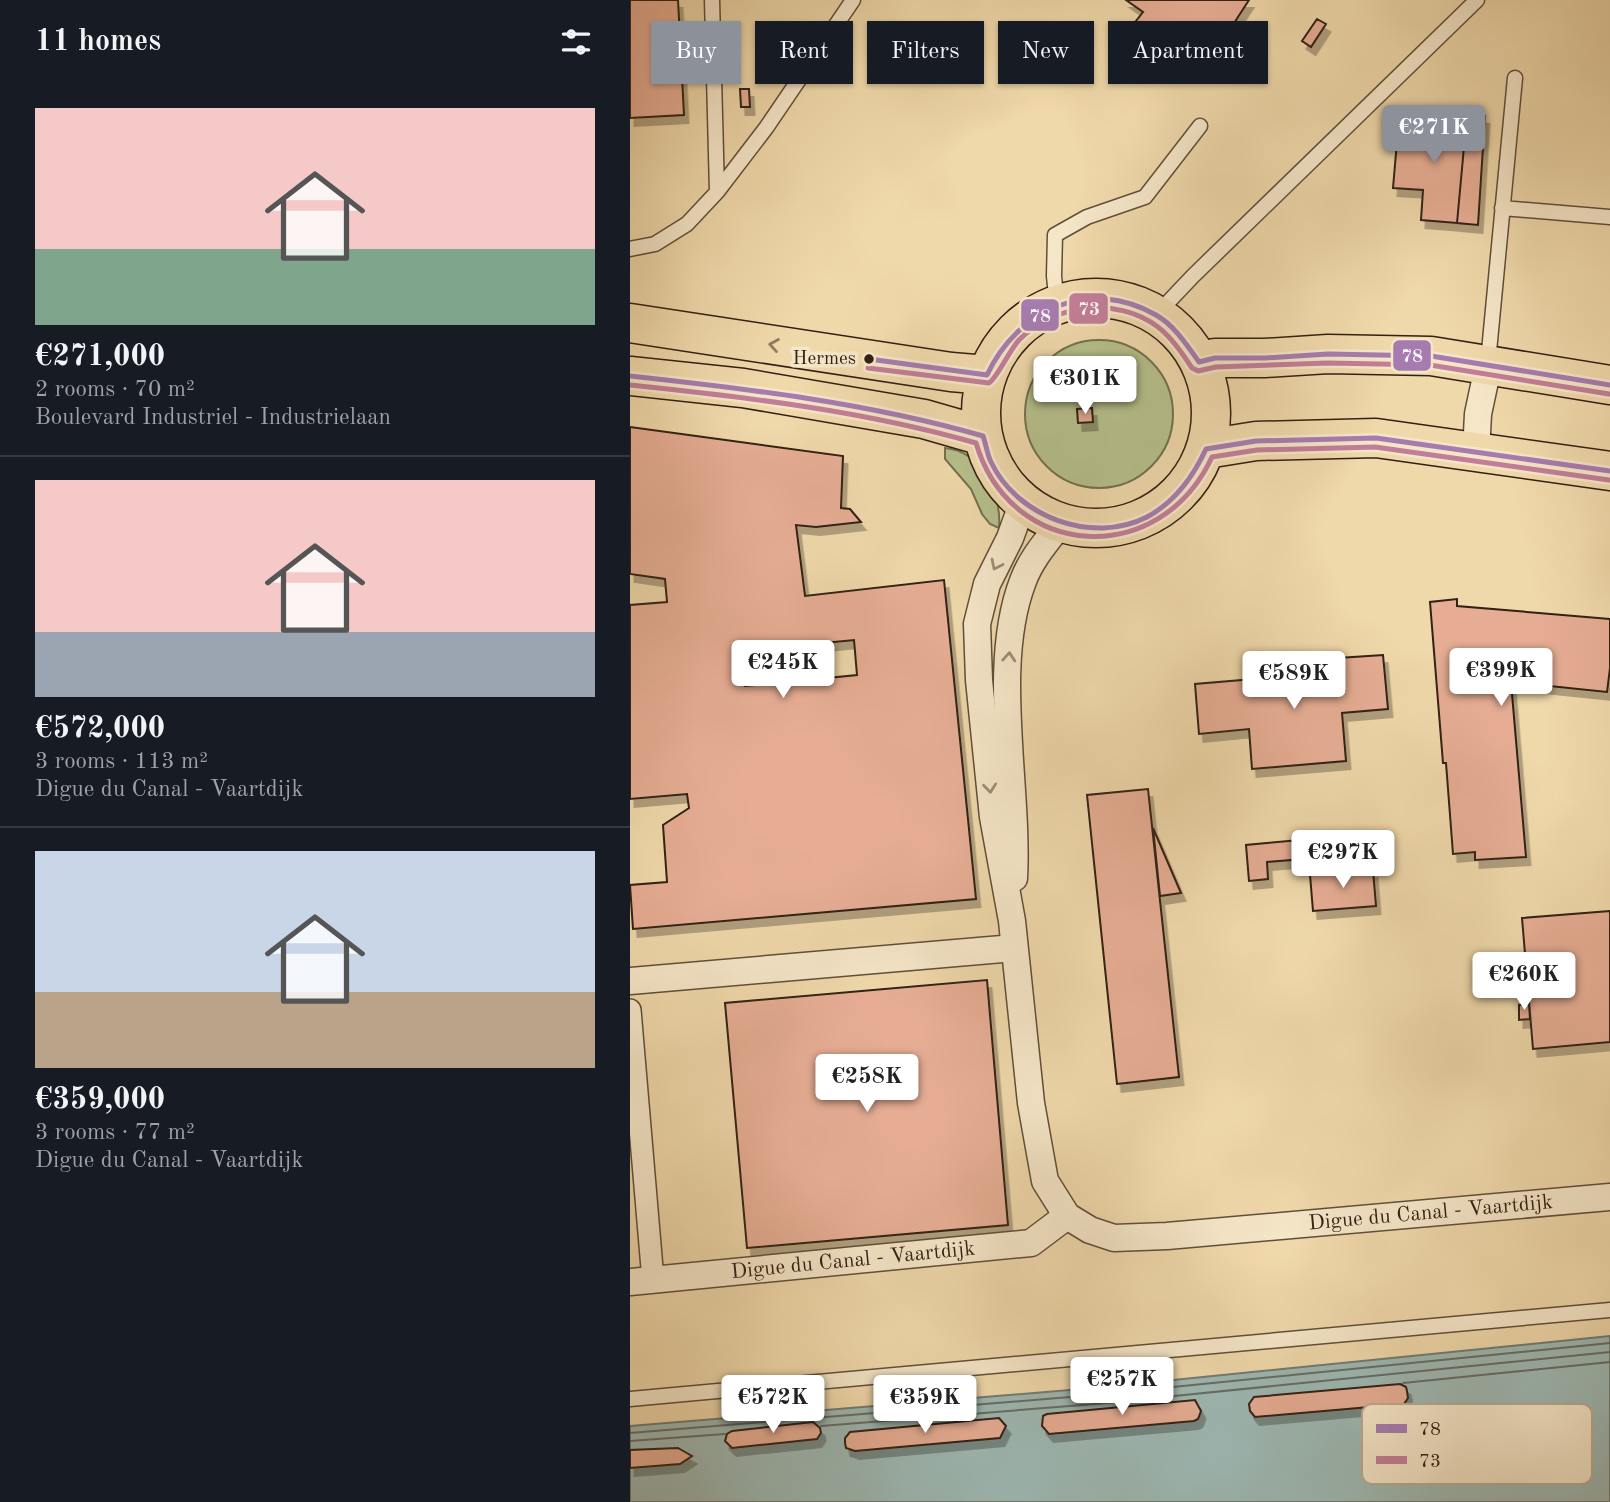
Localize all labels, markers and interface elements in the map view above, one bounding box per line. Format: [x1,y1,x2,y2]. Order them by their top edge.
chip: Buy [651,21,741,84]
chip: Rent [755,21,853,84]
chip: Filters [867,21,984,84]
chip: New [998,21,1094,84]
chip: Apartment [1108,21,1268,84]
icon: filters [557,23,595,61]
text: 11 homes [35,27,161,57]
pin: €271K [1385,106,1483,165]
text: €271K [1398,116,1470,139]
icon: home [252,153,378,279]
line badge: 73 [1068,292,1109,325]
line badge: 78 [1020,298,1060,332]
text: 73 [1078,301,1100,320]
text: 78 [1029,308,1051,327]
one-way arrow [768,338,780,353]
line badge: 78 [1392,339,1432,372]
text: €271,000 [35,342,165,372]
text: 78 [1401,348,1423,367]
place label: Hermes [792,350,856,369]
marker: Hermes [862,352,876,366]
pin: €301K [1036,356,1134,416]
text: €301K [1049,367,1121,390]
text: 2 rooms · 70 m² [35,378,195,401]
text: Boulevard Industriel - Industrielaan [35,406,391,429]
icon: home [252,525,378,651]
one-way arrow [991,558,1005,570]
pin: €245K [734,640,832,700]
pin: €399K [1452,648,1550,708]
text: €245K [747,651,819,674]
one-way arrow [1001,652,1016,663]
pin: €589K [1245,652,1343,711]
text: €399K [1465,659,1537,682]
text: €589K [1258,662,1330,685]
text: €572,000 [35,714,165,744]
text: 3 rooms · 113 m² [35,750,208,773]
text: Digue du Canal - Vaartdijk [35,778,303,801]
one-way arrow [982,783,997,794]
pin: €297K [1294,830,1392,890]
text: €297K [1307,841,1379,864]
icon: home [252,896,378,1022]
pin: €260K [1475,953,1573,1012]
text: €260K [1488,963,1560,986]
pin: €258K [818,1054,916,1114]
text: €258K [831,1065,903,1088]
text: €359,000 [35,1085,165,1115]
text: 3 rooms · 77 m² [35,1121,195,1144]
text: Digue du Canal - Vaartdijk [35,1149,303,1172]
street label: Digue du Canal - Vaartdijk [1308,1192,1554,1234]
street label: Digue du Canal - Vaartdijk [730,1238,976,1283]
pin: €257K [1073,1358,1171,1417]
text: €257K [1086,1368,1158,1391]
pin: €572K [724,1376,822,1435]
pin: €359K [876,1376,974,1435]
text: €572K [737,1386,809,1409]
text: €359K [889,1386,961,1409]
legend [1362,1404,1592,1484]
text: 78 [1419,1421,1441,1440]
text: 73 [1419,1453,1441,1472]

